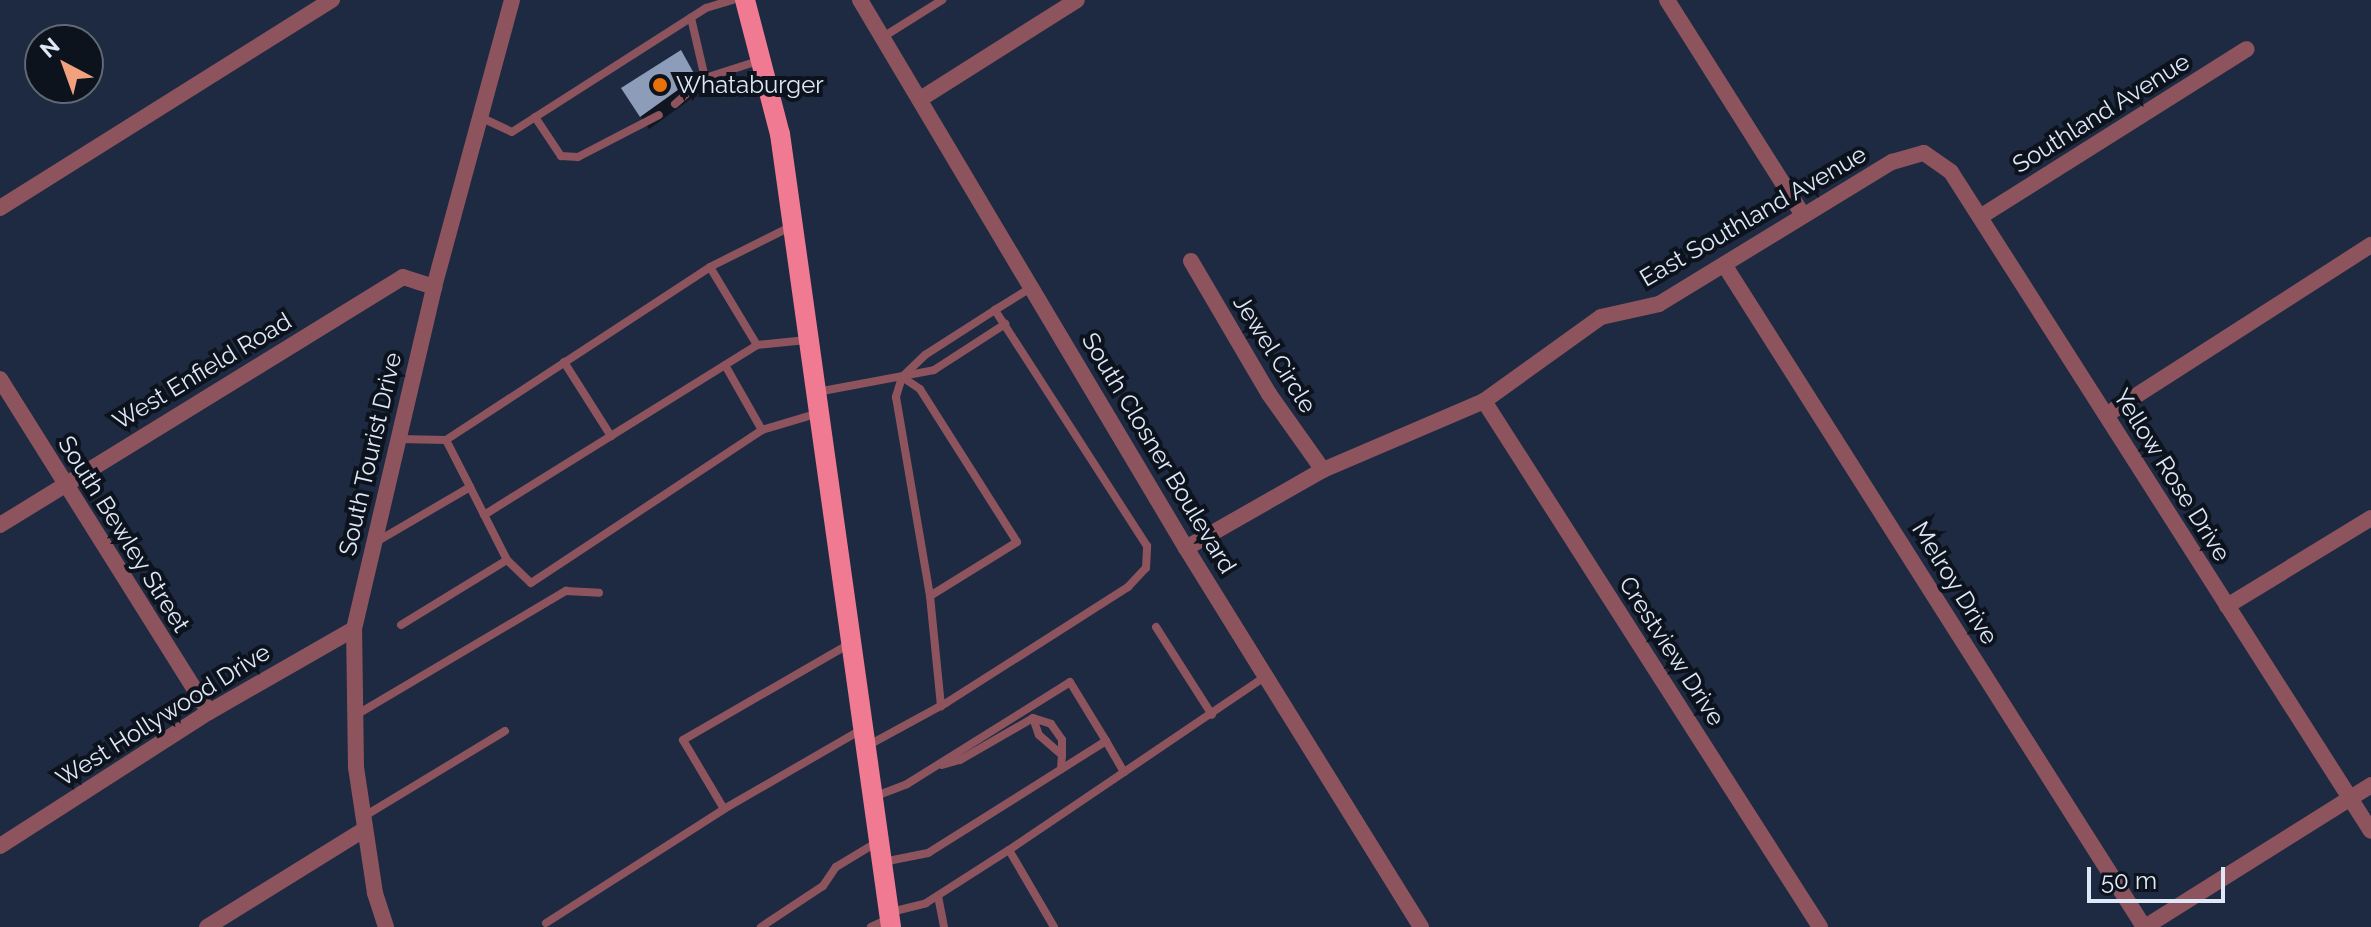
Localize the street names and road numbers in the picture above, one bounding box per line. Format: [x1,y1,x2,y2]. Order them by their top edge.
street label: Southland Avenue [2007,47,2195,179]
street label: East Southland Avenue [1634,139,1872,293]
street label: Jewel Circle [1227,289,1323,419]
street label: West Enfield Road [108,306,296,436]
street label: South Closner Boulevard [1076,327,1242,579]
street label: South Tourist Drive [333,349,407,559]
street label: Yellow Rose Drive [2107,383,2237,567]
street label: South Bewley Street [52,430,196,638]
street label: Melroy Drive [1906,516,2004,650]
street label: Crestview Drive [1613,571,1731,731]
street label: West Hollywood Drive [51,637,275,793]

